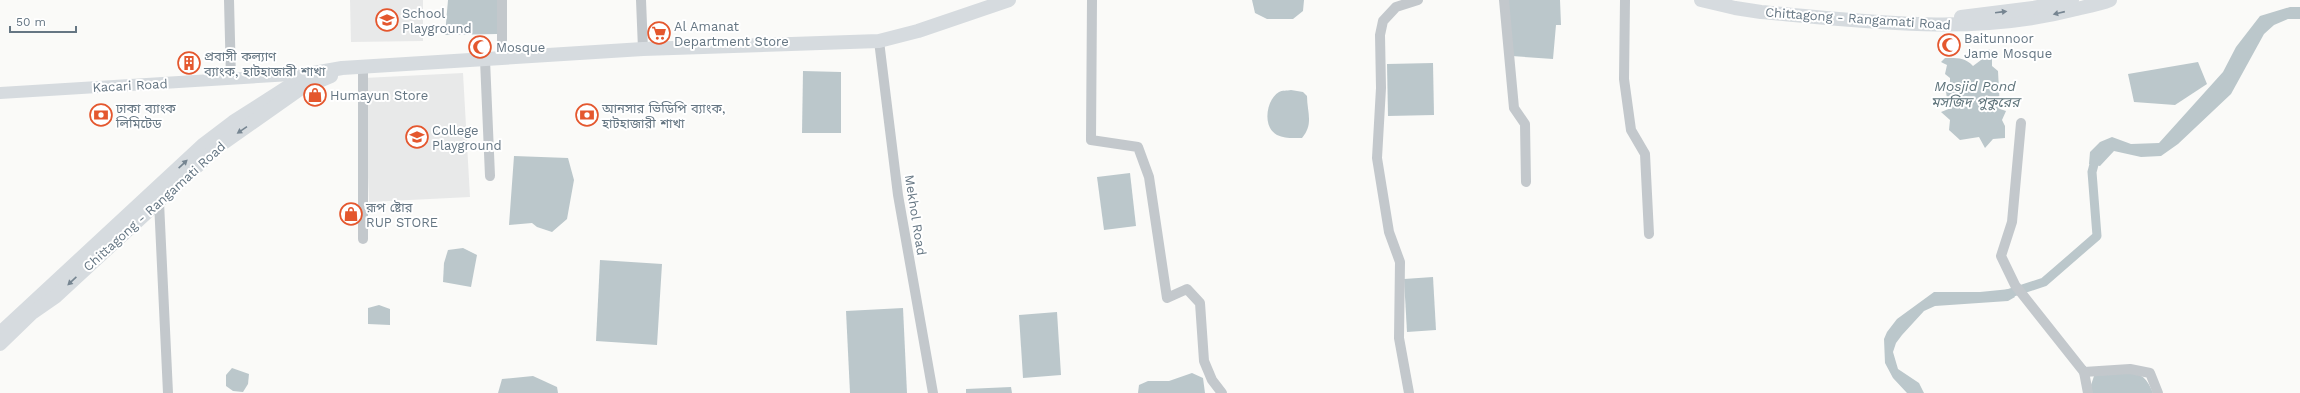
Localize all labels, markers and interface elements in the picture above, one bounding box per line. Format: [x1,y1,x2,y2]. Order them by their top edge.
street label: Chittagong - Rangamati Road [1765,5,1951,32]
place label: School Playground [402,6,472,36]
school or university icon: School Playground [374,7,400,33]
scale bar [10,8,76,34]
one-way arrow [1995,9,2007,15]
one-way arrow [2053,11,2065,17]
text: 50 m [16,15,46,29]
place label: Al Amanat Department Store [674,19,789,49]
supermarket icon: Al Amanat Department Store [646,20,672,46]
place label: Baitunnoor Jame Mosque [1964,31,2052,61]
mosque icon: Baitunnoor Jame Mosque [1936,32,1962,58]
mosque icon: Mosque [467,34,493,60]
place label: Mosque [496,40,545,55]
place label: প্রবাসী কল্যাণ ব্যাংক, হাটহাজারী শাখা [203,49,326,79]
building icon: প্রবাসী কল্যাণ ব্যাংক, হাটহাজারী শাখা [176,50,202,76]
street label: Kacari Road [92,76,168,95]
water label: Mosjid Pond মসজিদ পুকুরের [1931,78,2022,111]
shop icon: Humayun Store [302,82,328,108]
place label: Humayun Store [330,88,428,103]
place label: ঢাকা ব্যাংক লিমিটেড [115,101,176,131]
place label: আনসার ভিডিপি ব্যাংক, হাটহাজারী শাখা [601,101,725,131]
bank icon: ঢাকা ব্যাংক লিমিটেড [88,102,114,128]
bank icon: আনসার ভিডিপি ব্যাংক, হাটহাজারী শাখা [574,102,600,128]
place label: College Playground [432,123,502,153]
school or university icon: College Playground [404,124,430,150]
one-way arrow [237,126,248,134]
street label: Chittagong - Rangamati Road [80,139,228,274]
one-way arrow [178,159,188,168]
street label: Mekhol Road [902,174,929,256]
place label: রূপ ষ্টোর RUP STORE [365,200,438,230]
shop icon: রূপ ষ্টোর RUP STORE [338,201,364,227]
one-way arrow [67,276,77,285]

